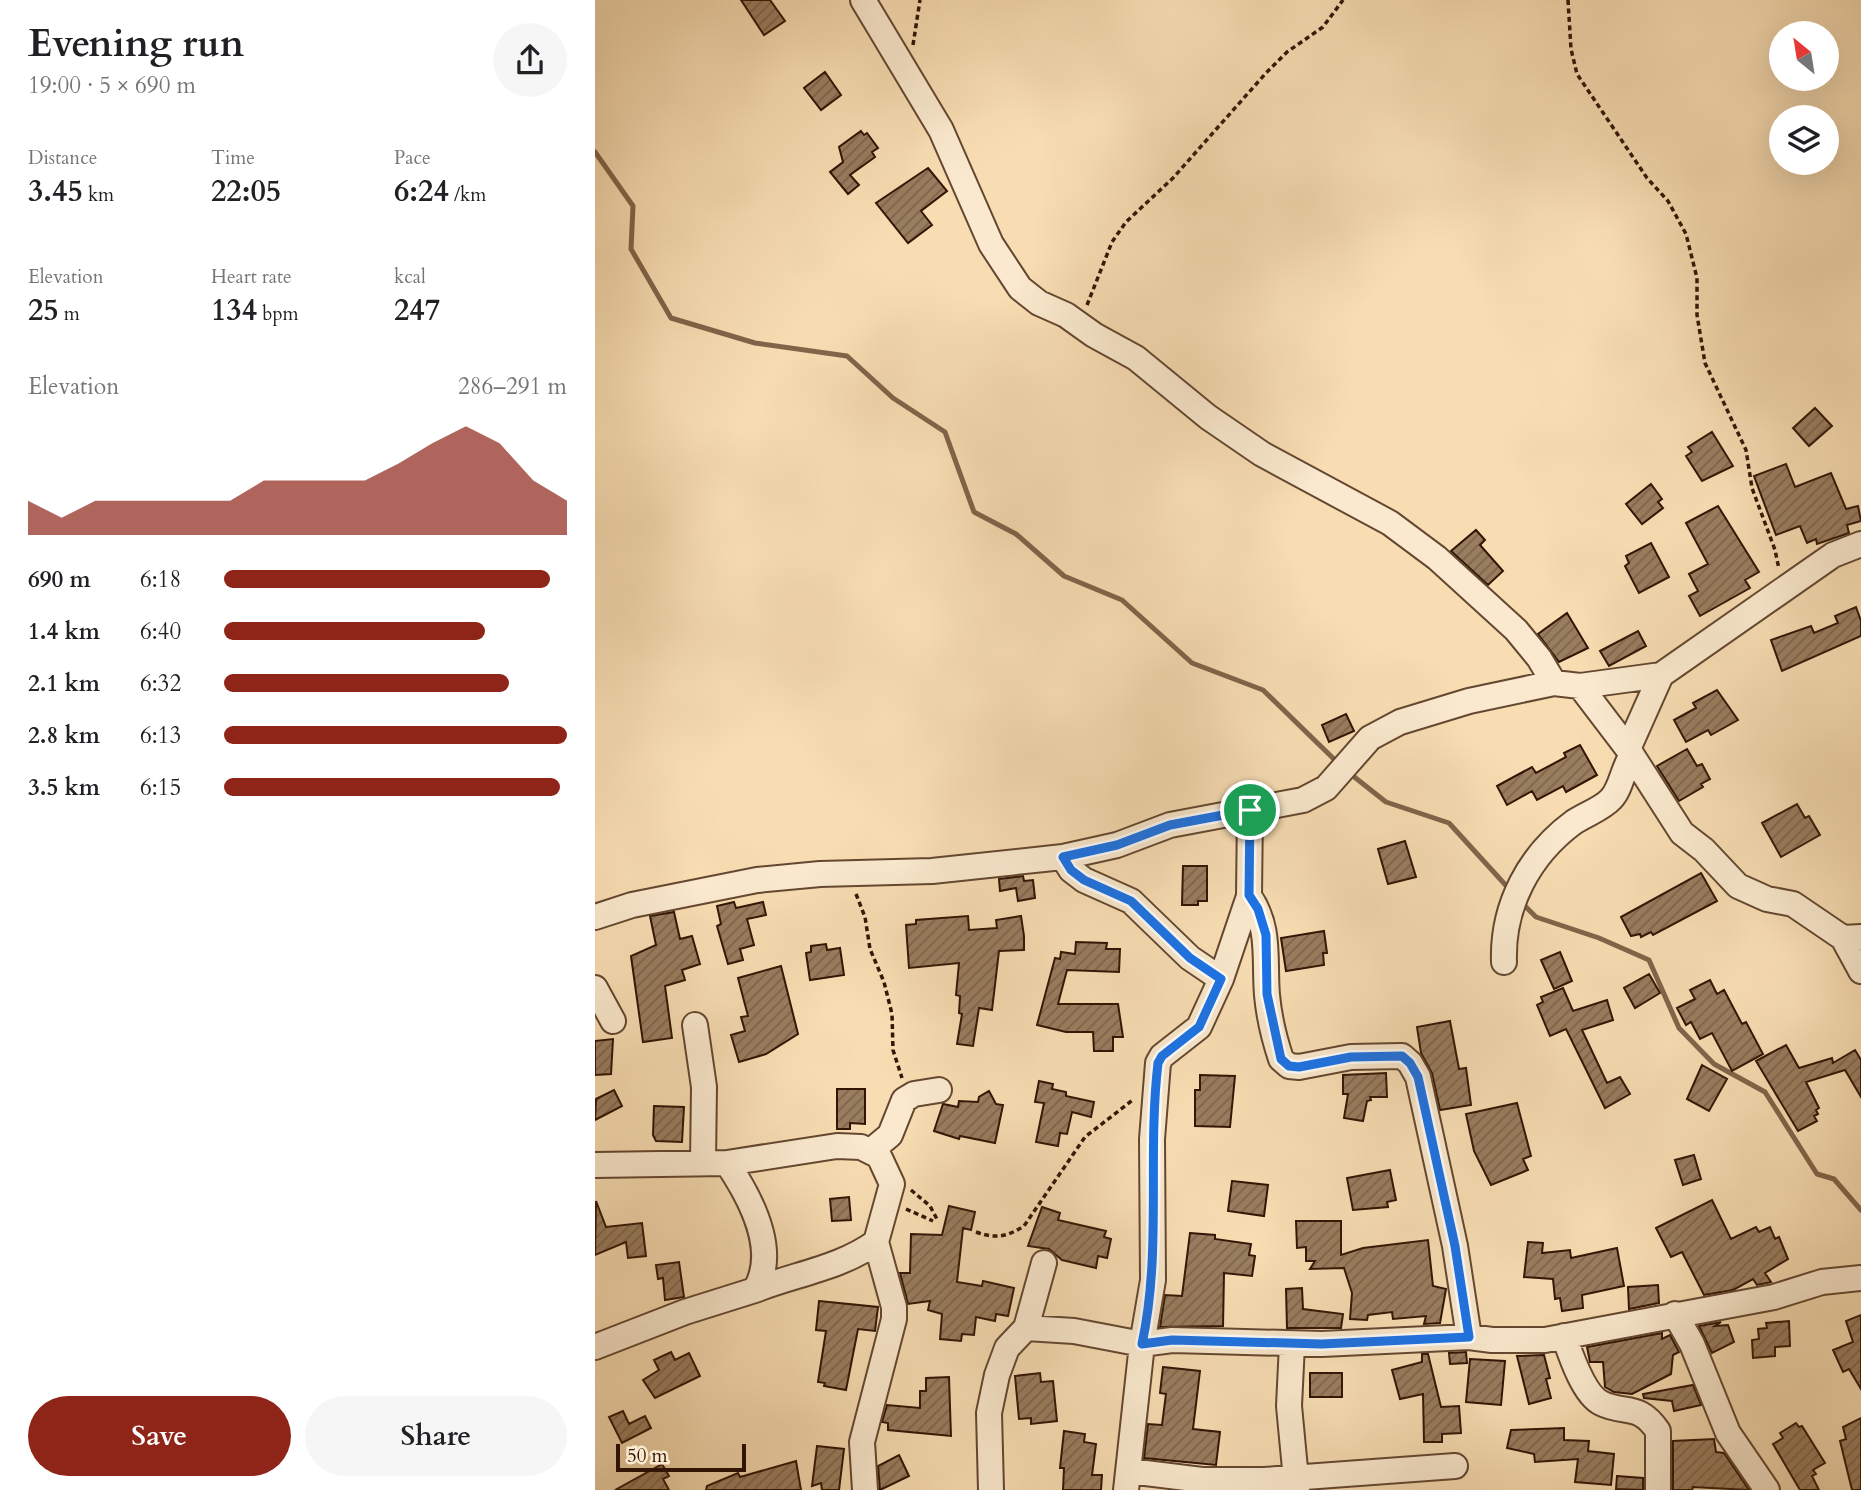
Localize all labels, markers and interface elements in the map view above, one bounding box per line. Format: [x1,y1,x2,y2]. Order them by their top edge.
text: Evening run [28,18,244,70]
north arrow [1769,21,1839,91]
map controls [1769,21,1839,175]
button: share [493,23,567,97]
text: 19:00 · 5 × 690 m [28,70,196,101]
button: layers [1769,105,1839,175]
text: Distance [28,145,97,171]
text: Time [211,145,255,171]
text: Pace [394,145,431,171]
text: 3.45 [28,171,83,212]
text: 22:05 [211,171,281,212]
text: 6:24 [394,171,449,212]
text: km [83,182,114,208]
text: /km [449,182,486,208]
text: Elevation [28,264,103,290]
text: Heart rate [211,264,292,290]
text: kcal [394,264,426,290]
text: 25 [28,290,59,331]
text: 134 [211,290,257,331]
text: 247 [394,290,440,331]
text: m [59,301,80,327]
text: bpm [257,301,299,327]
text: Elevation [28,371,119,402]
text: 286–291 m [458,371,567,402]
text: 690 m [28,564,91,595]
text: 6:18 [140,564,181,595]
text: 1.4 km [28,616,100,647]
text: 6:40 [140,616,181,647]
text: 2.1 km [28,668,100,699]
text: 6:32 [140,668,181,699]
text: 2.8 km [28,720,100,751]
text: 6:13 [140,720,181,751]
text: 3.5 km [28,772,100,803]
text: 6:15 [140,772,181,803]
pin [1220,780,1280,840]
icon: arrive [1231,791,1269,829]
button: Save [28,1396,291,1476]
button: Share [305,1396,567,1476]
scale bar [616,1441,745,1473]
text: 50 m [627,1443,668,1469]

